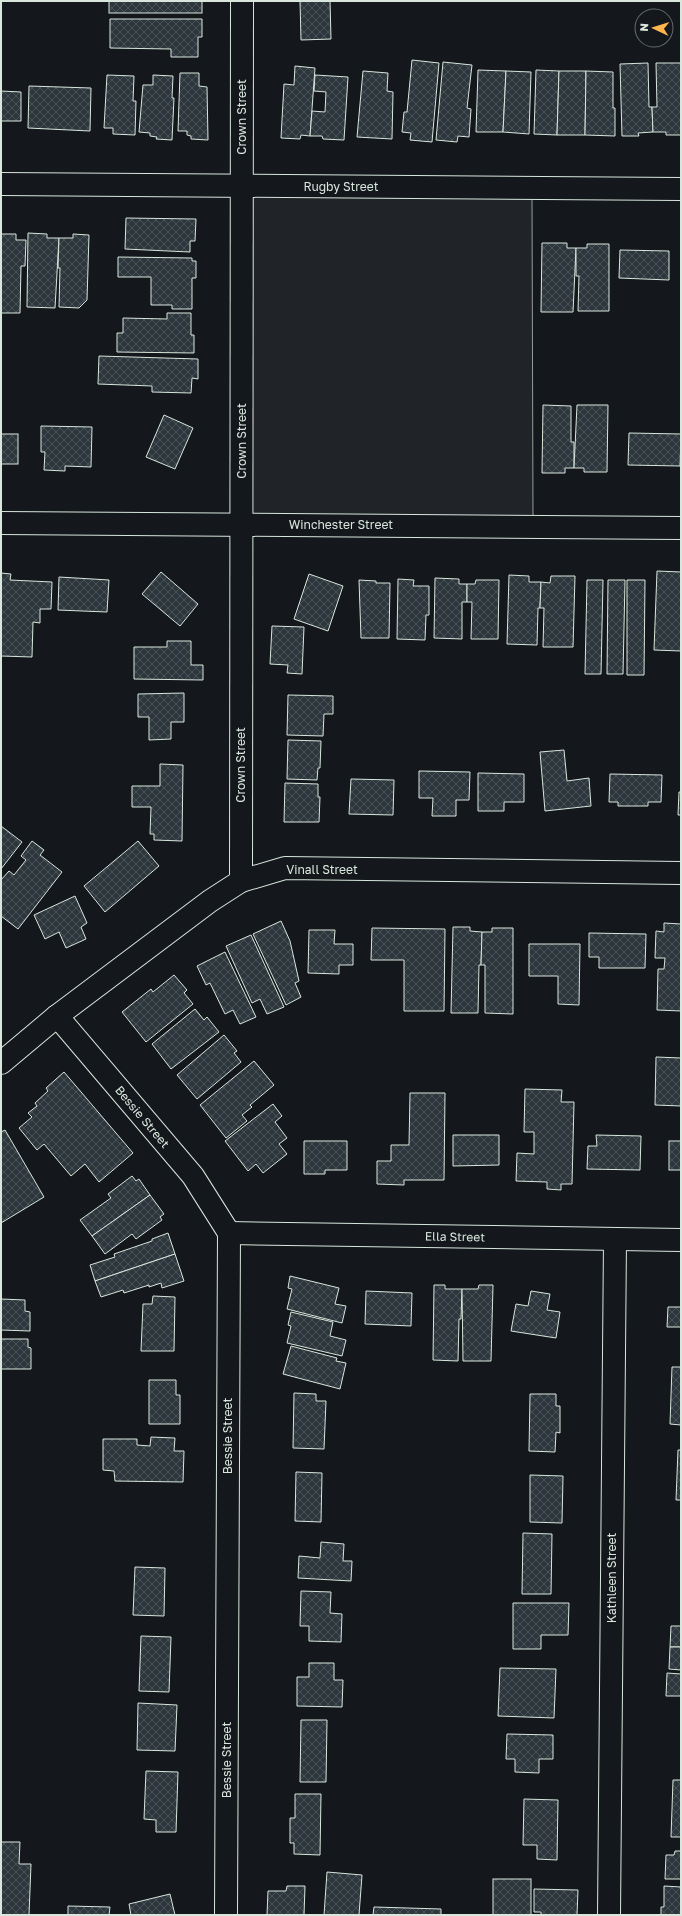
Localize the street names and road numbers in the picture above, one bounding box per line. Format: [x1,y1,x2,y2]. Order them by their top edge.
street label: Crown Street [234,79,249,155]
street label: Rugby Street [304,179,379,194]
street label: Crown Street [234,403,249,479]
street label: Winchester Street [289,517,393,532]
street label: Crown Street [233,727,248,803]
street label: Vinall Street [286,862,358,877]
street label: Bessie Street [112,1083,173,1151]
street label: Ella Street [425,1228,485,1245]
street label: Bessie Street [220,1398,235,1474]
street label: Kathleen Street [604,1533,619,1623]
street label: Bessie Street [219,1722,234,1798]

